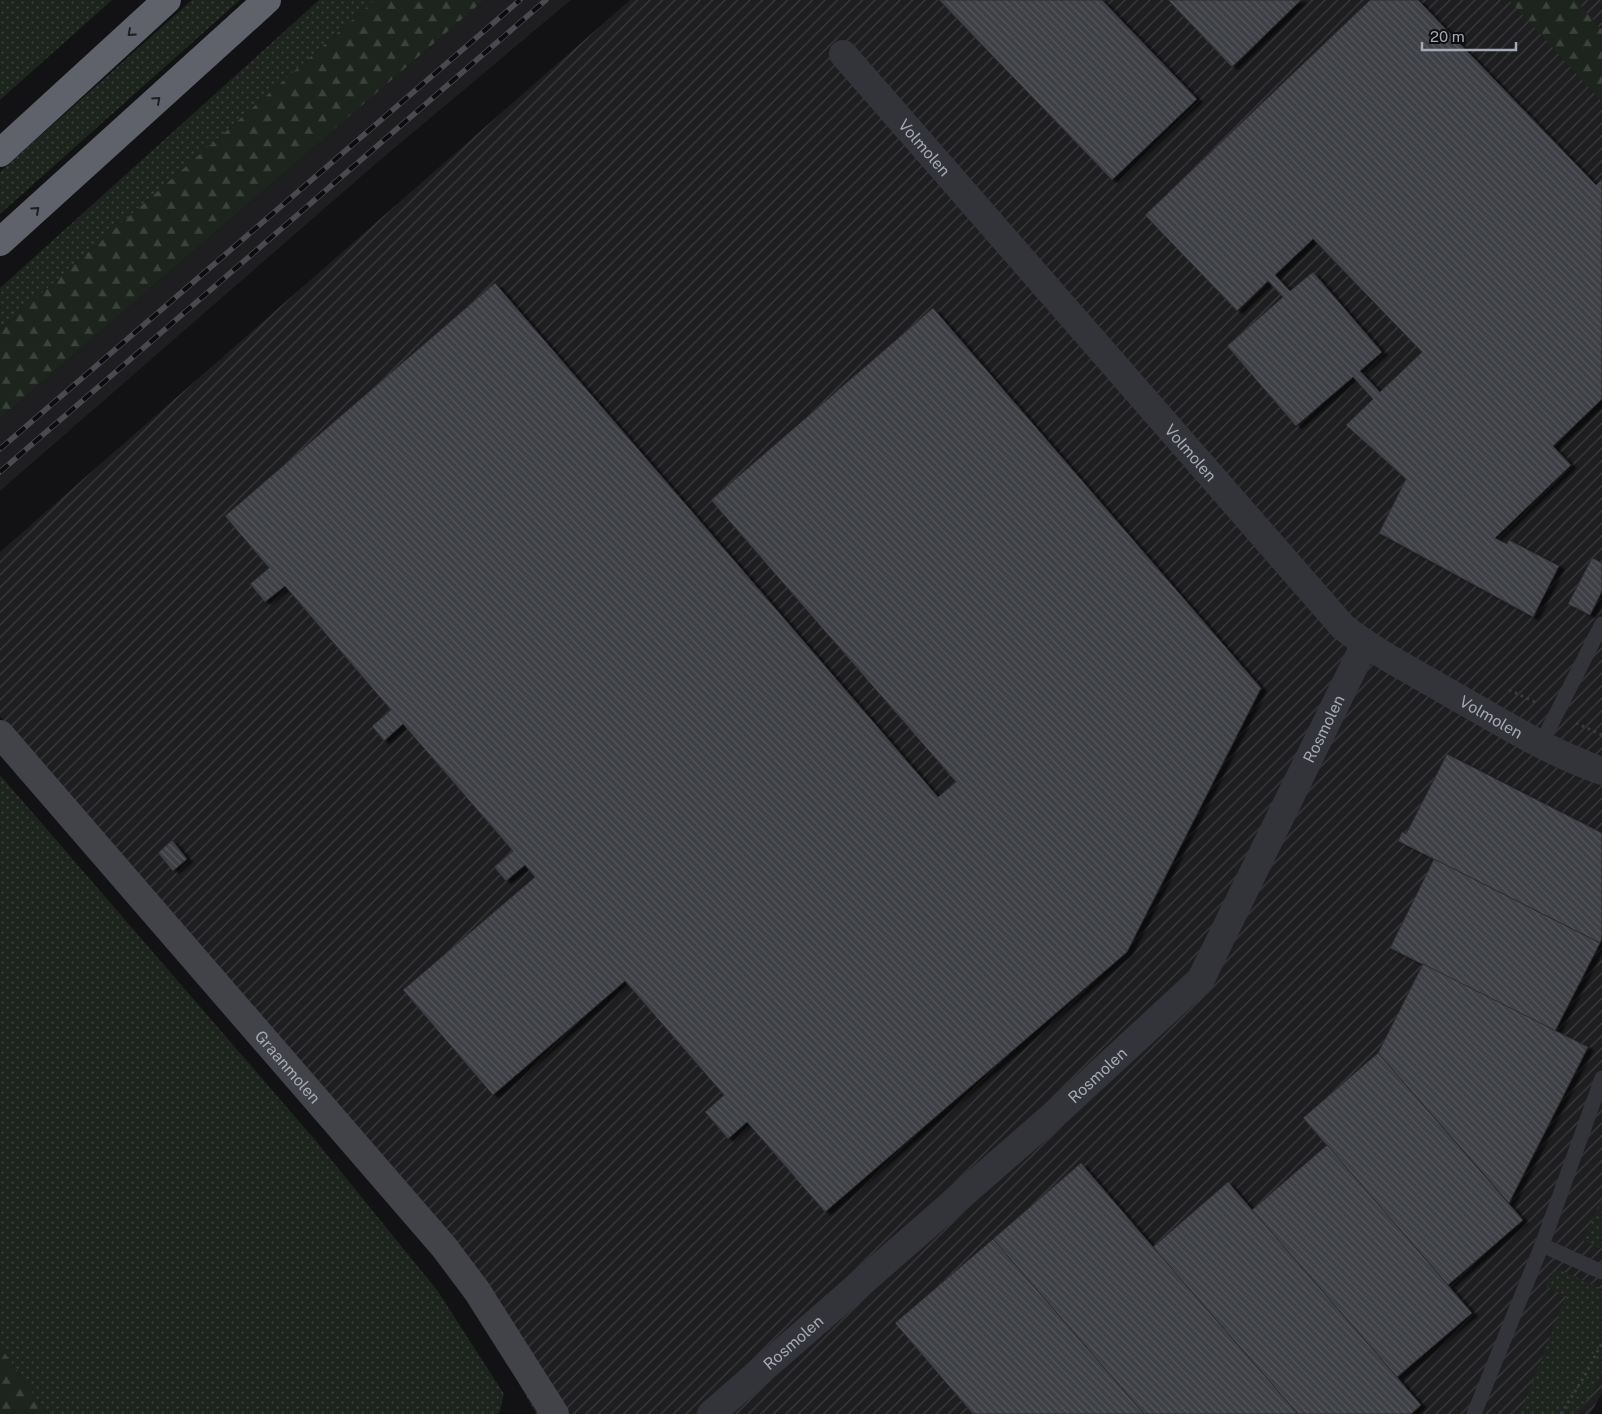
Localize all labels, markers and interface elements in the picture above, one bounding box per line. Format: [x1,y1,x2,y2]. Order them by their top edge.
scale bar [1422,20,1516,52]
one-way arrow [127,27,136,36]
text: 20 m [1430,28,1465,45]
one-way arrow [151,97,160,106]
street label: Volmolen [894,115,954,180]
one-way arrow [31,206,40,215]
street label: Volmolen [1160,420,1220,485]
street label: Rosmolen [1299,692,1349,766]
street label: Volmolen [1456,692,1526,743]
street label: Graanmolen [251,1027,324,1107]
street label: Rosmolen [1064,1043,1131,1107]
street label: Rosmolen [760,1311,827,1374]

